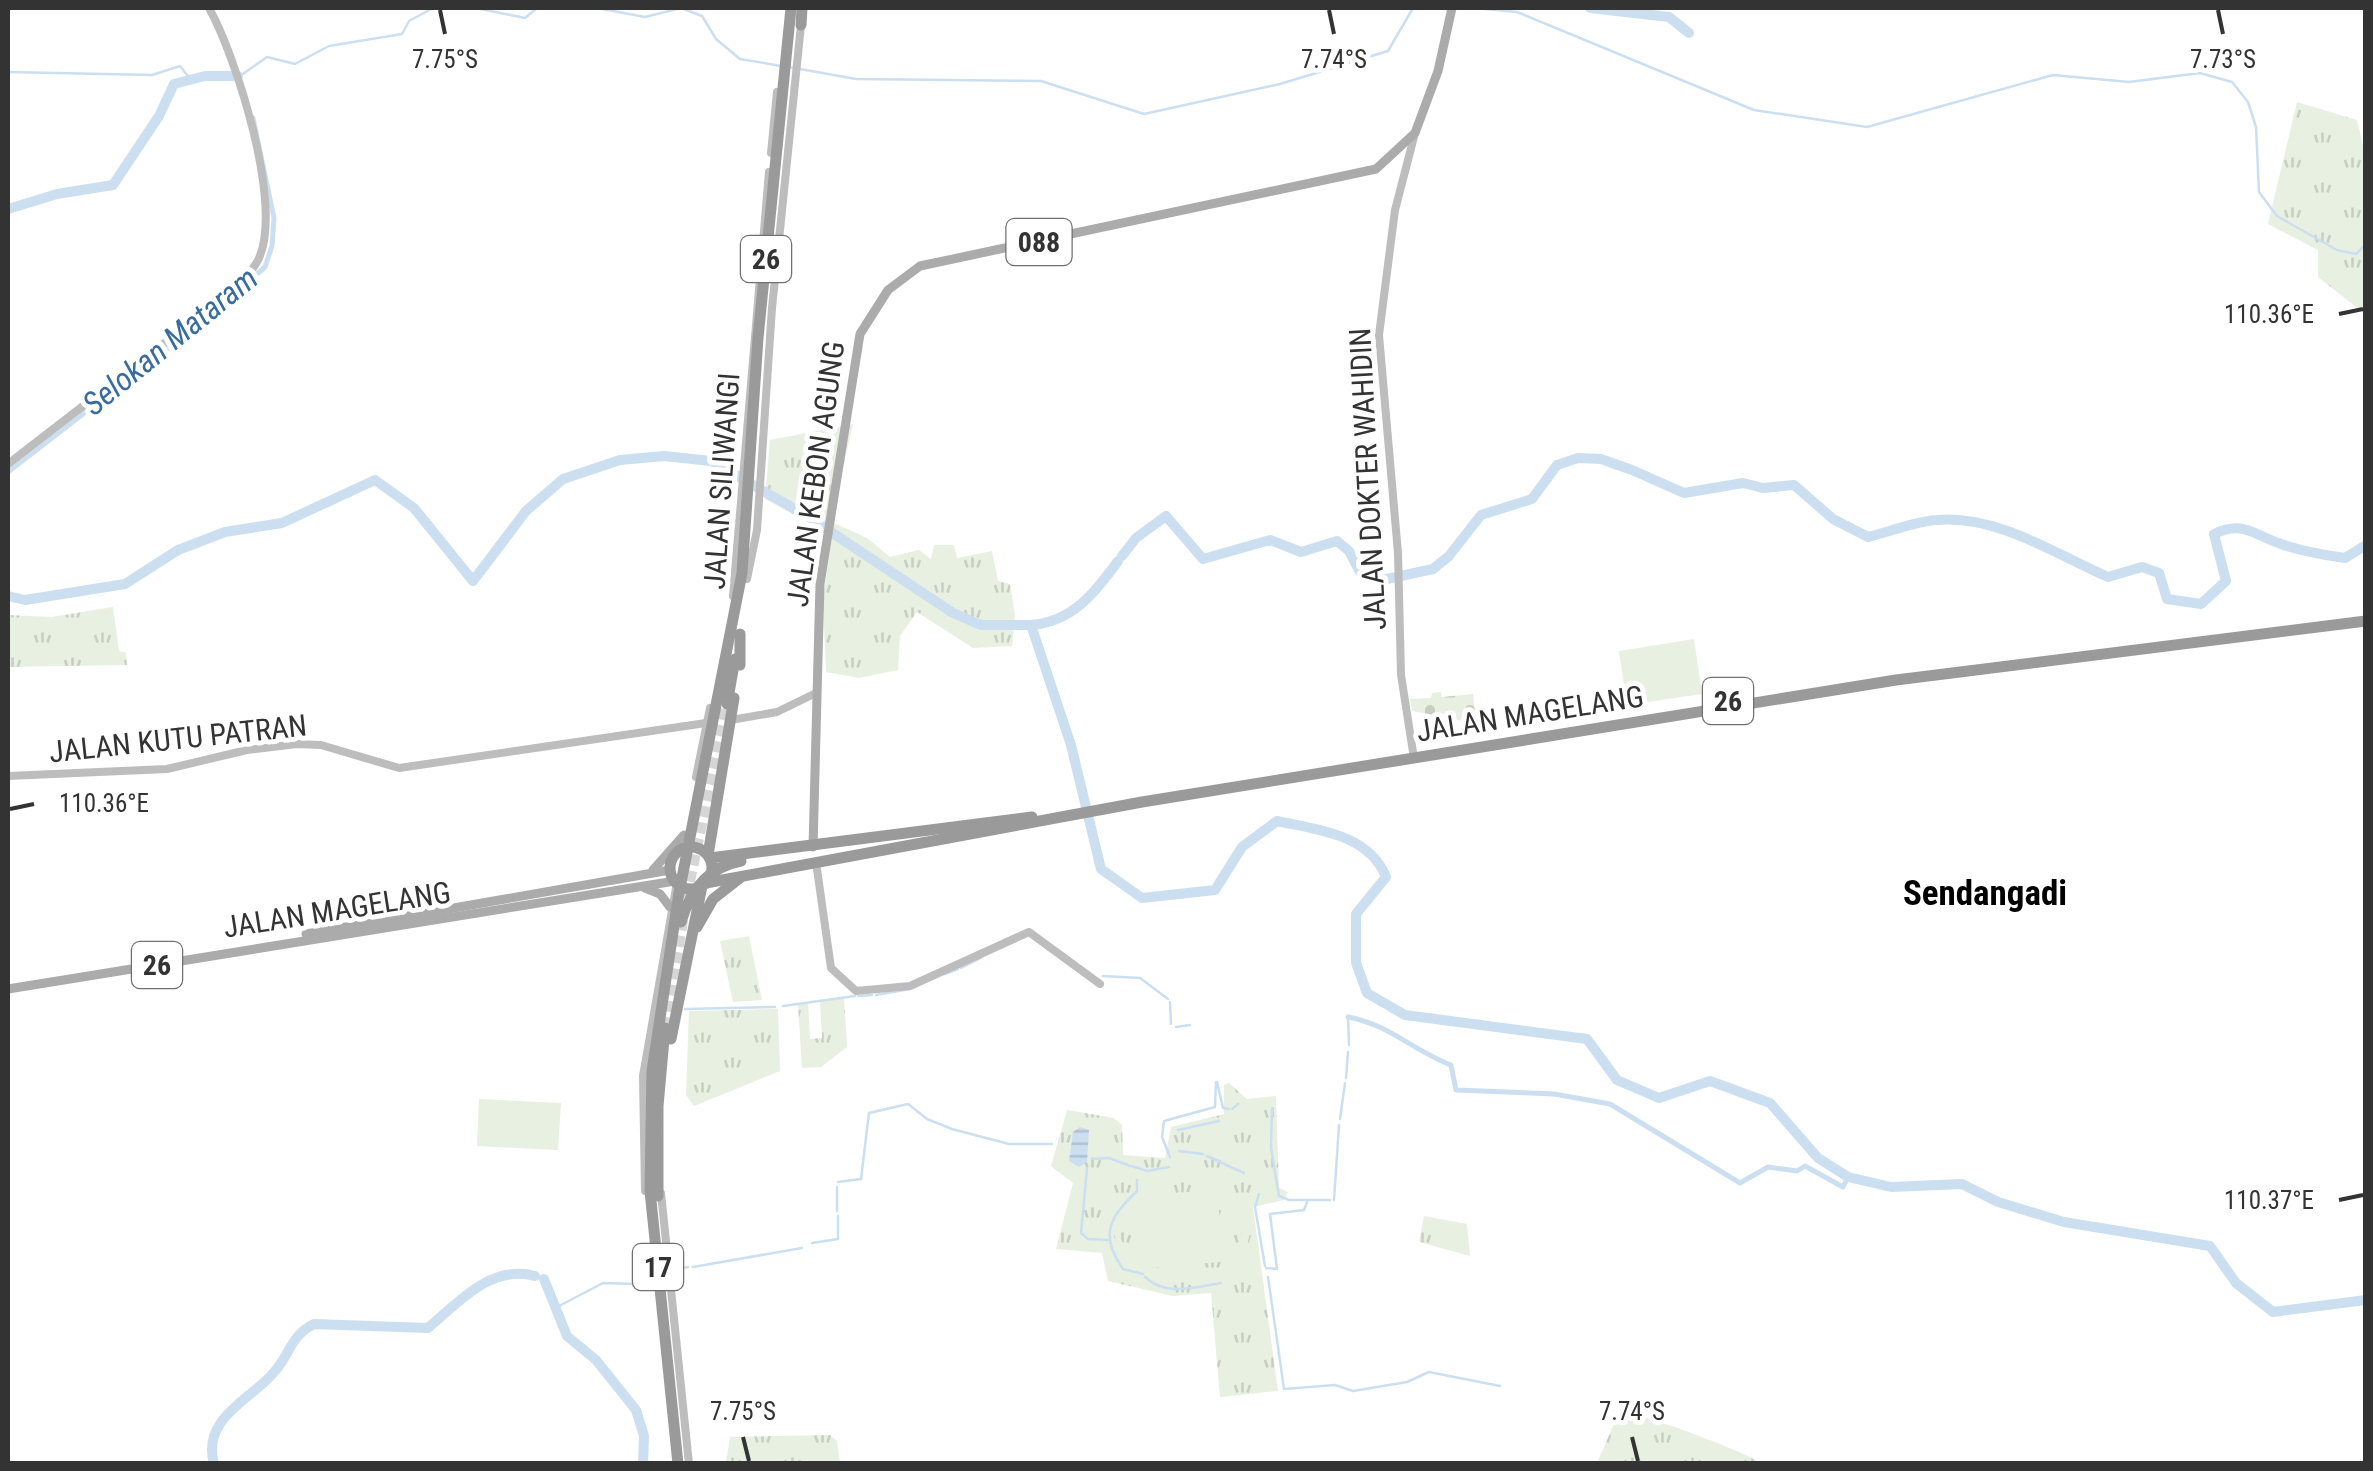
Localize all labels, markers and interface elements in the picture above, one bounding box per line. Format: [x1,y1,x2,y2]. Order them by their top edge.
text: 7.75°S [412,45,478,74]
text: 7.74°S [1301,45,1367,74]
text: 7.73°S [2190,45,2256,74]
road number: 088 [1006,219,1072,265]
road number: 26 [741,236,791,282]
water label: Selokan Mataram [75,259,265,423]
text: 110.36°E [2224,300,2314,329]
street label: JALAN DOKTER WAHIDIN [1342,327,1393,631]
street label: JALAN KEBON AGUNG [780,339,851,609]
street label: JALAN SILIWANGI [696,372,747,590]
street label: JALAN MAGELANG [1414,678,1646,749]
road number: 26 [1703,678,1753,724]
street label: JALAN KUTU PATRAN [47,708,308,769]
text: 110.36°E [59,789,149,818]
district label: Sendangadi [1903,873,2067,914]
street label: JALAN MAGELANG [221,874,453,945]
road number: 26 [132,942,182,988]
text: 110.37°E [2224,1186,2314,1215]
road number: 17 [633,1244,683,1290]
text: 7.75°S [710,1397,776,1426]
text: 7.74°S [1599,1397,1665,1426]

